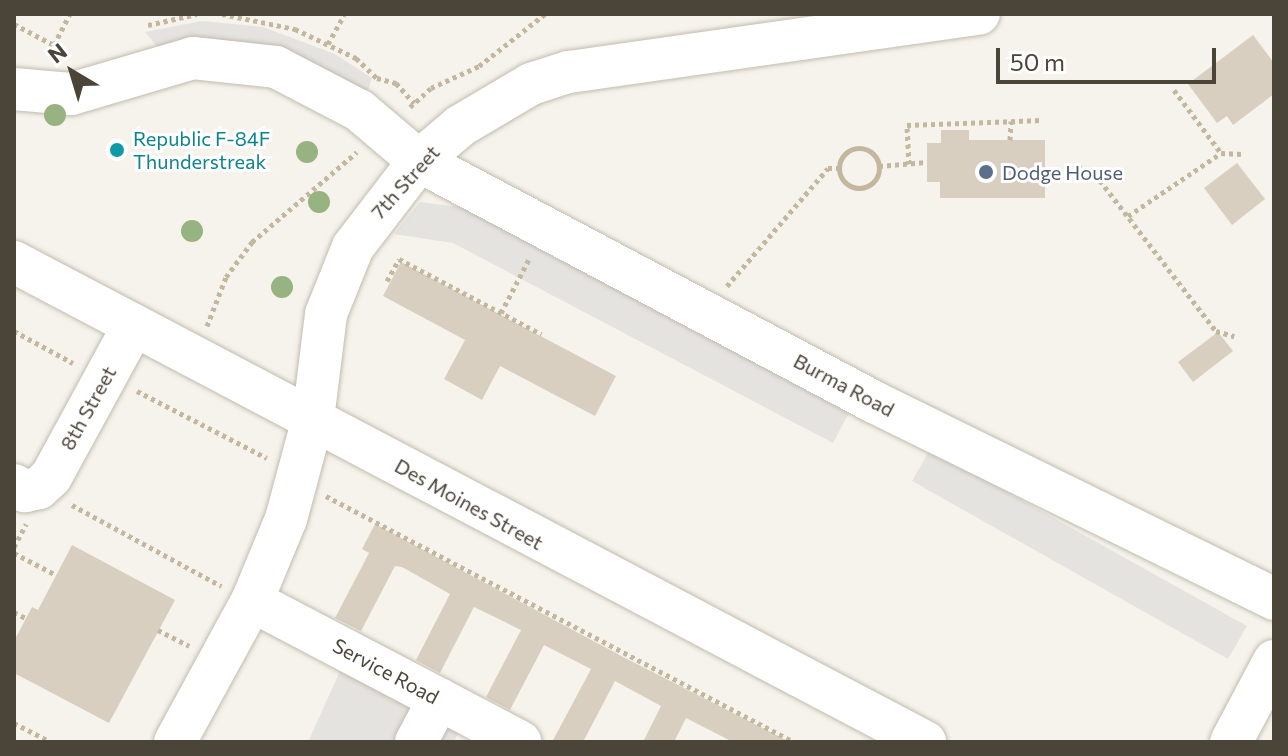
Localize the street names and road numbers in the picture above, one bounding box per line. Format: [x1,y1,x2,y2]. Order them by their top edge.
street label: 7th Street [366,140,444,224]
street label: Burma Road [790,348,898,422]
street label: 8th Street [55,362,121,454]
street label: Des Moines Street [391,453,547,555]
street label: Service Road [329,633,443,709]

